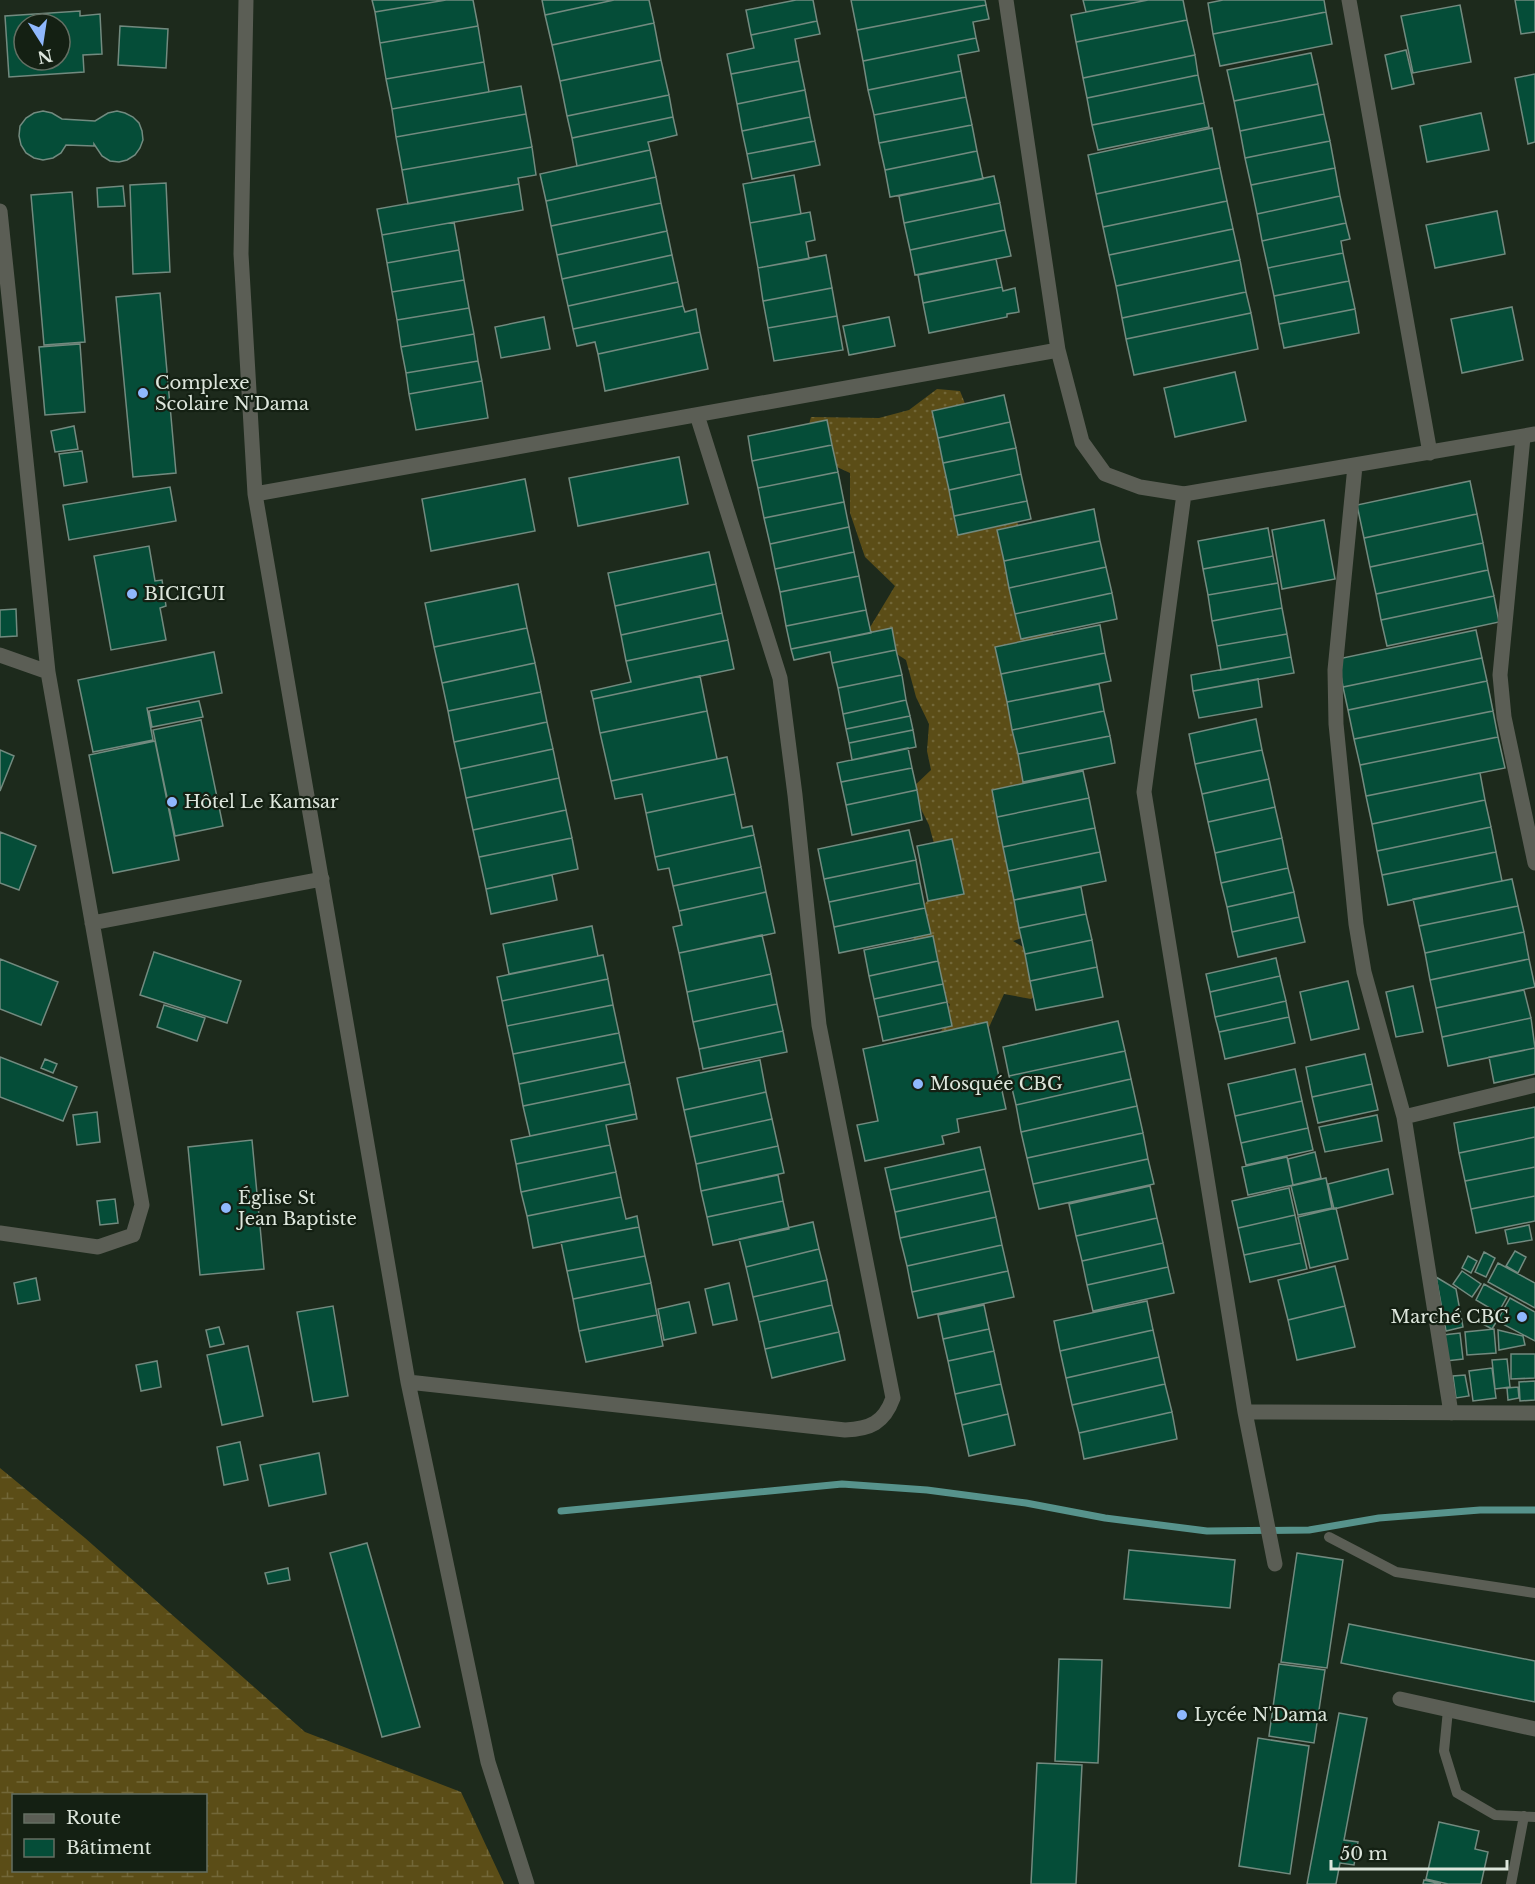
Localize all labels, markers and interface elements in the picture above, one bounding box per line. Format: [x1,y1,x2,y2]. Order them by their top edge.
north arrow [12,12,72,72]
text: N [36,45,55,68]
place label: Complexe Scolaire N'Dama [155,372,309,415]
marker: Complexe Scolaire N'Dama [136,386,150,400]
place label: BICIGUI [144,583,225,605]
marker: BICIGUI [125,587,139,601]
place label: Hôtel Le Kamsar [184,791,339,813]
marker: Hôtel Le Kamsar [165,795,179,809]
place label: Mosquée CBG [930,1073,1063,1095]
marker: Mosquée CBG [911,1077,925,1091]
place label: Église St Jean Baptiste [236,1186,357,1230]
marker: Église St Jean Baptiste [219,1201,233,1215]
place label: Marché CBG [1391,1306,1510,1328]
marker: Marché CBG [1515,1310,1529,1324]
place label: Lycée N'Dama [1194,1704,1327,1726]
marker: Lycée N'Dama [1175,1708,1189,1722]
legend [12,1794,207,1872]
text: Route [66,1807,121,1829]
scale bar [1331,1833,1506,1871]
text: Bâtiment [66,1837,152,1859]
text: 50 m [1340,1843,1388,1865]

